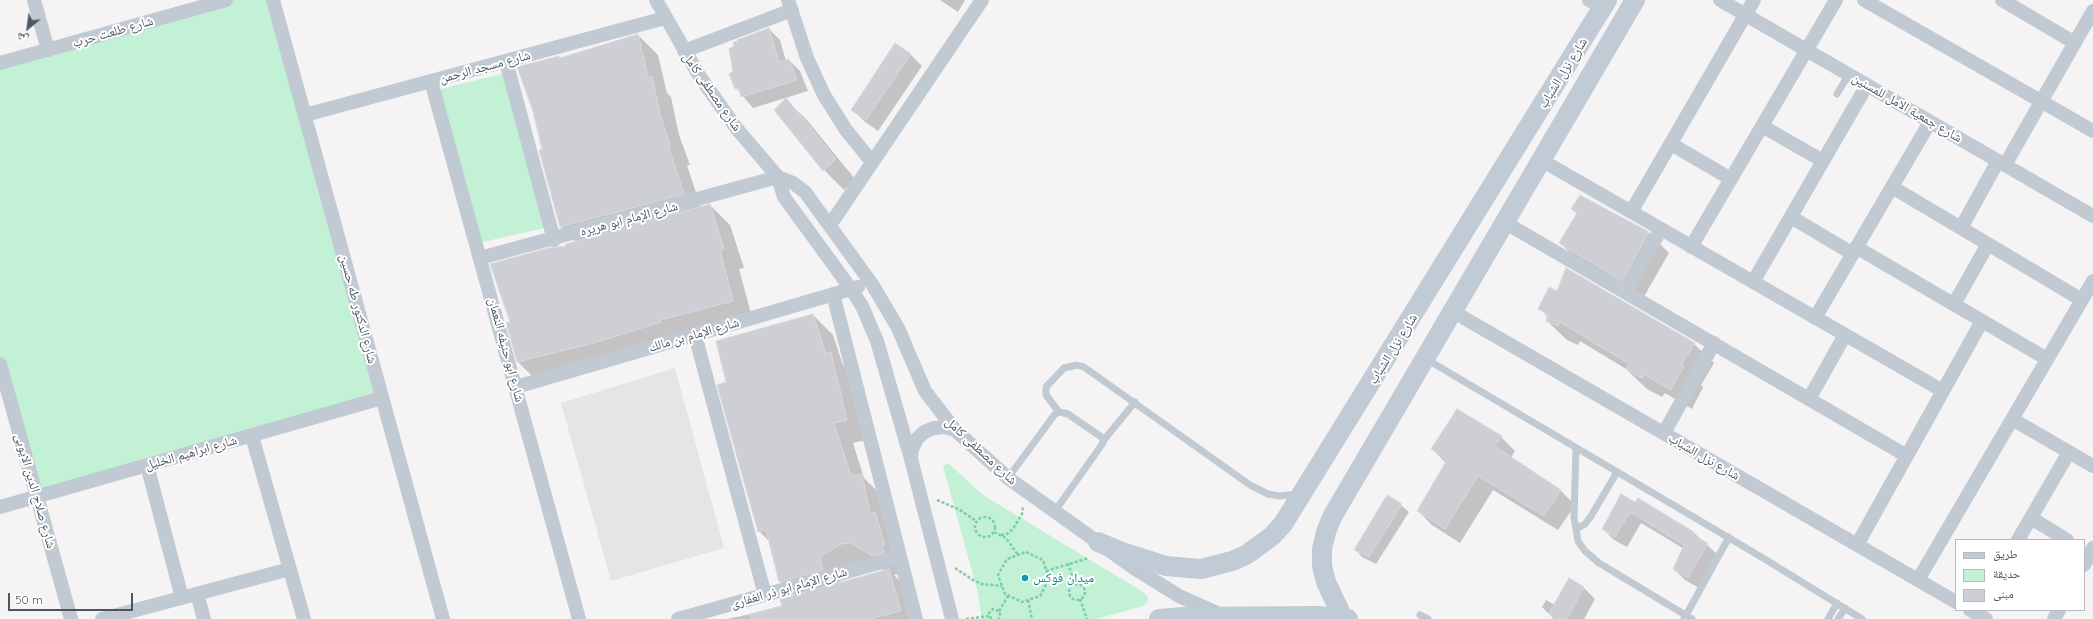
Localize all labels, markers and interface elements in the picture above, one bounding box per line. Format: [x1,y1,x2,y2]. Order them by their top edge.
north arrow [8,8,48,48]
street label: شارع طلعت حرب [71,13,155,51]
text: ش [14,30,31,47]
street label: شارع نزل الشباب [1535,35,1591,111]
street label: شارع مسجد الرحمن [438,47,532,87]
street label: شارع مصطفى كامل [679,50,745,134]
street label: شارع جمعية الامل للمسنين [1849,70,1965,146]
street label: شارع الإمام ابو هريره [578,198,680,240]
street label: شارع الدكتور طه حسين [336,253,380,365]
street label: شارع ابو حنيفه النعمان [485,296,527,404]
street label: شارع نزل الشباب [1365,311,1421,387]
street label: شارع الإمام بن مالك [647,315,741,355]
street label: شارع مصطفى كامل [942,414,1020,488]
street label: شارع نزل الشباب [1665,430,1743,484]
street label: شارع صلاح الدين الايوبى [11,432,59,550]
street label: شارع ابراهيم الخليل [143,432,239,474]
legend [1955,539,2085,611]
text: طريق [1993,546,2018,561]
street label: شارع الإمام ابو ذر الغفارى [729,564,849,612]
text: حديقة [1993,566,2021,581]
place label: ميدان فوكس [1033,570,1094,586]
marker: ميدان فوكس [1020,573,1030,583]
scale bar [10,585,135,611]
text: مبنى [1993,586,2014,601]
text: 50 m [15,592,43,607]

